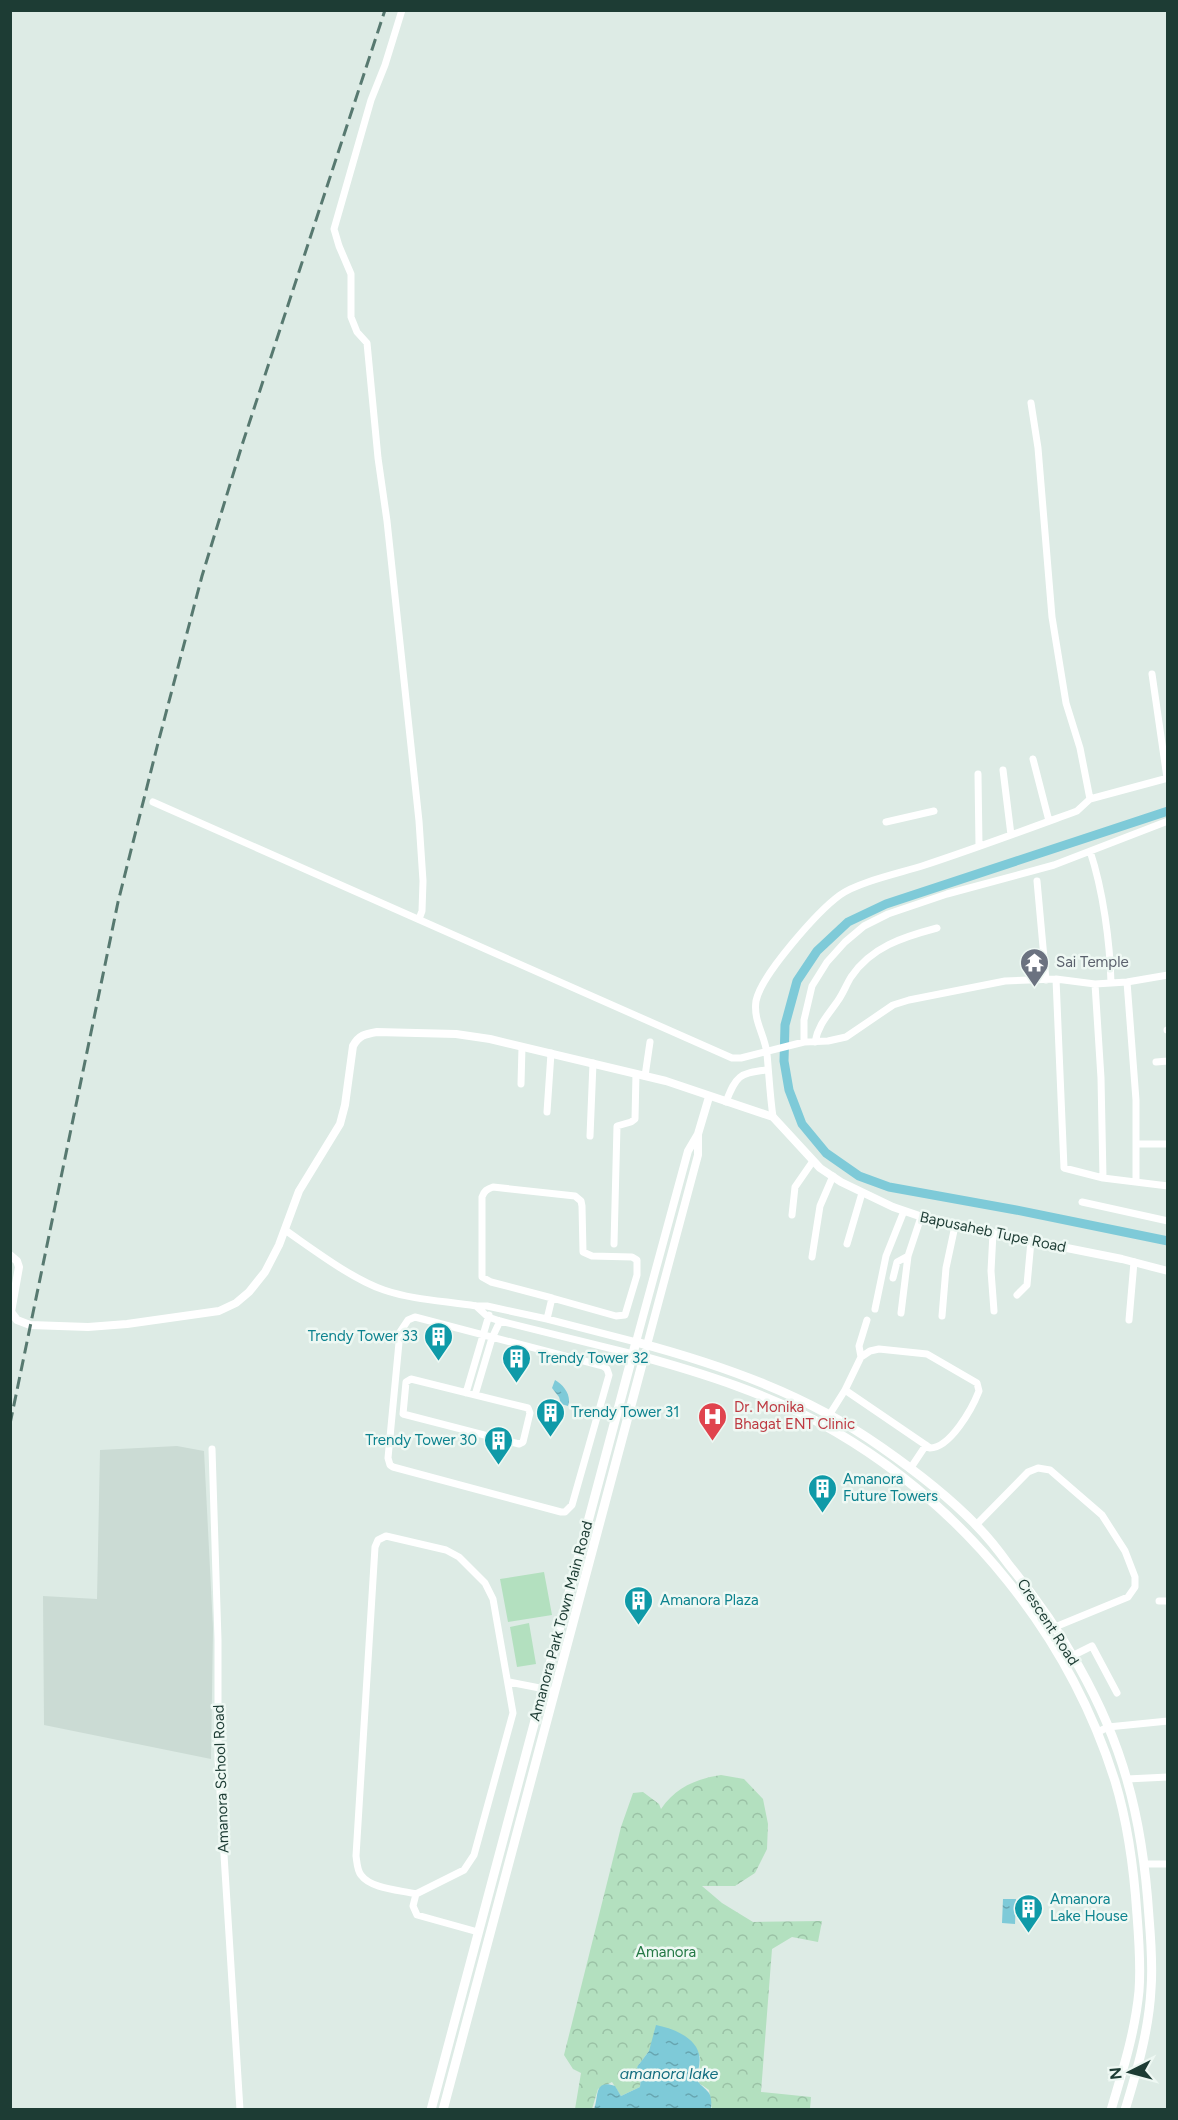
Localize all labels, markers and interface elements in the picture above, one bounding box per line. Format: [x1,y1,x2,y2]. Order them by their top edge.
temple icon: Sai Temple [1019,946,1051,988]
place label: Sai Temple [1056,953,1129,971]
street label: Bapusaheb Tupe Road [918,1208,1068,1256]
building icon: Trendy Tower 33 [423,1320,455,1362]
place label: Trendy Tower 33 [308,1327,418,1345]
building icon: Trendy Tower 32 [501,1342,533,1384]
place label: Trendy Tower 32 [538,1349,649,1367]
building icon: Trendy Tower 31 [534,1396,566,1438]
place label: Dr. Monika Bhagat ENT Clinic [734,1398,855,1433]
hospital icon: Dr. Monika Bhagat ENT Clinic [697,1400,729,1442]
place label: Trendy Tower 31 [571,1403,679,1421]
building icon: Trendy Tower 30 [482,1424,514,1466]
place label: Trendy Tower 30 [365,1431,477,1449]
place label: Amanora Future Towers [843,1470,938,1505]
building icon: Amanora Future Towers [806,1472,838,1514]
street label: Amanora Park Town Main Road [526,1519,596,1723]
street label: Crescent Road [1013,1575,1083,1669]
building icon: Amanora Plaza [623,1584,655,1626]
place label: Amanora Plaza [660,1591,759,1609]
street label: Amanora School Road [209,1704,233,1854]
place label: Amanora Lake House [1050,1890,1128,1925]
building icon: Amanora Lake House [1013,1892,1045,1934]
park label: Amanora [636,1943,696,1961]
north arrow [1100,2042,1160,2102]
water label: amanora lake [620,2064,719,2083]
text: N [1105,2066,1126,2081]

